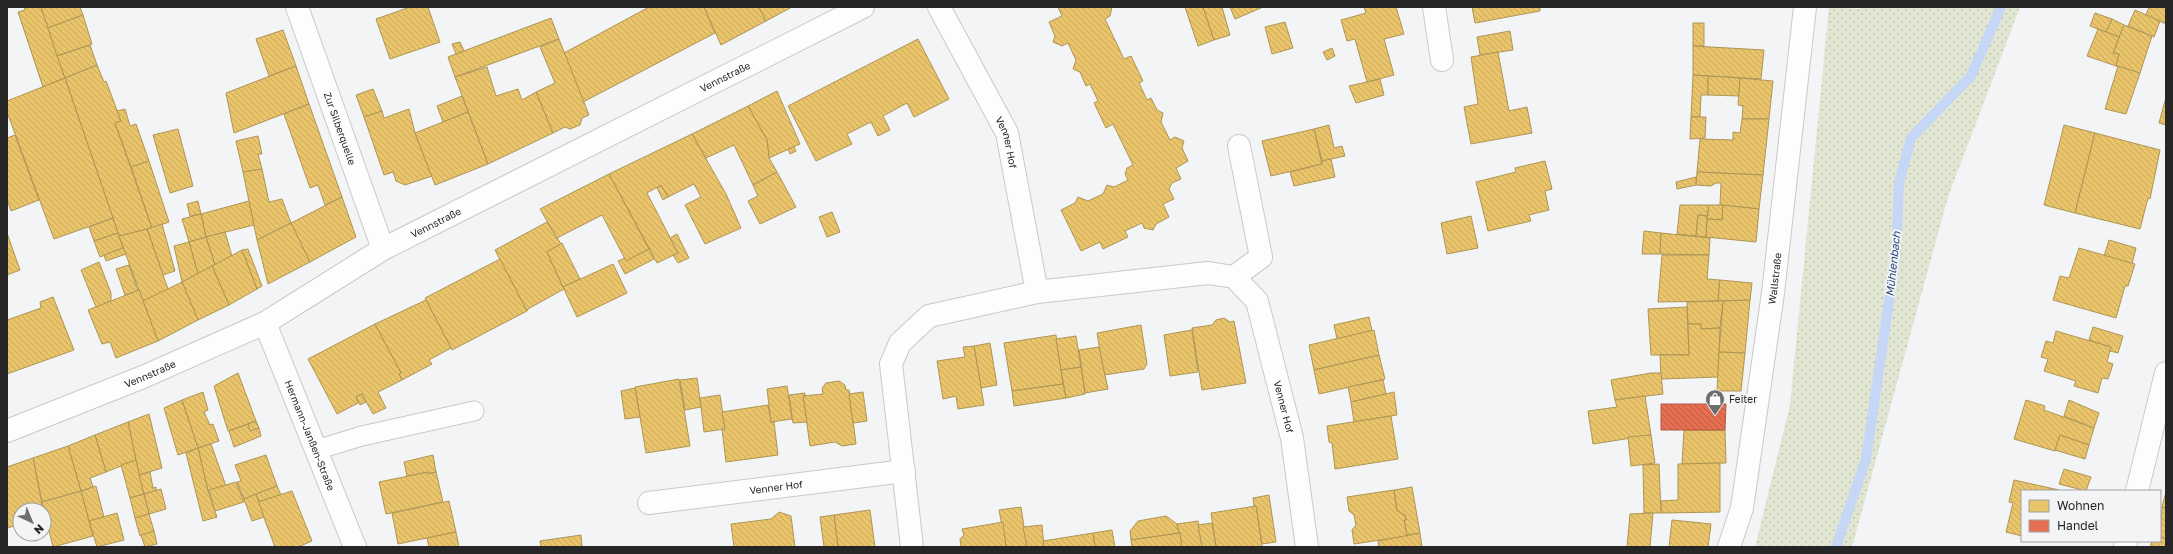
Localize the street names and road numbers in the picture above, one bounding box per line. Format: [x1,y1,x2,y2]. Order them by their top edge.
street label: Vennstraße [698,59,752,94]
street label: Zur Silberquelle [322,90,359,167]
street label: Venner Hof [993,114,1020,169]
street label: Vennstraße [409,205,463,240]
street label: Wallstraße [1765,252,1783,305]
street label: Vennstraße [123,357,178,390]
street label: Hermann-Janßen-Straße [283,378,338,493]
street label: Venner Hof [1272,379,1297,434]
street label: Venner Hof [749,478,804,496]

